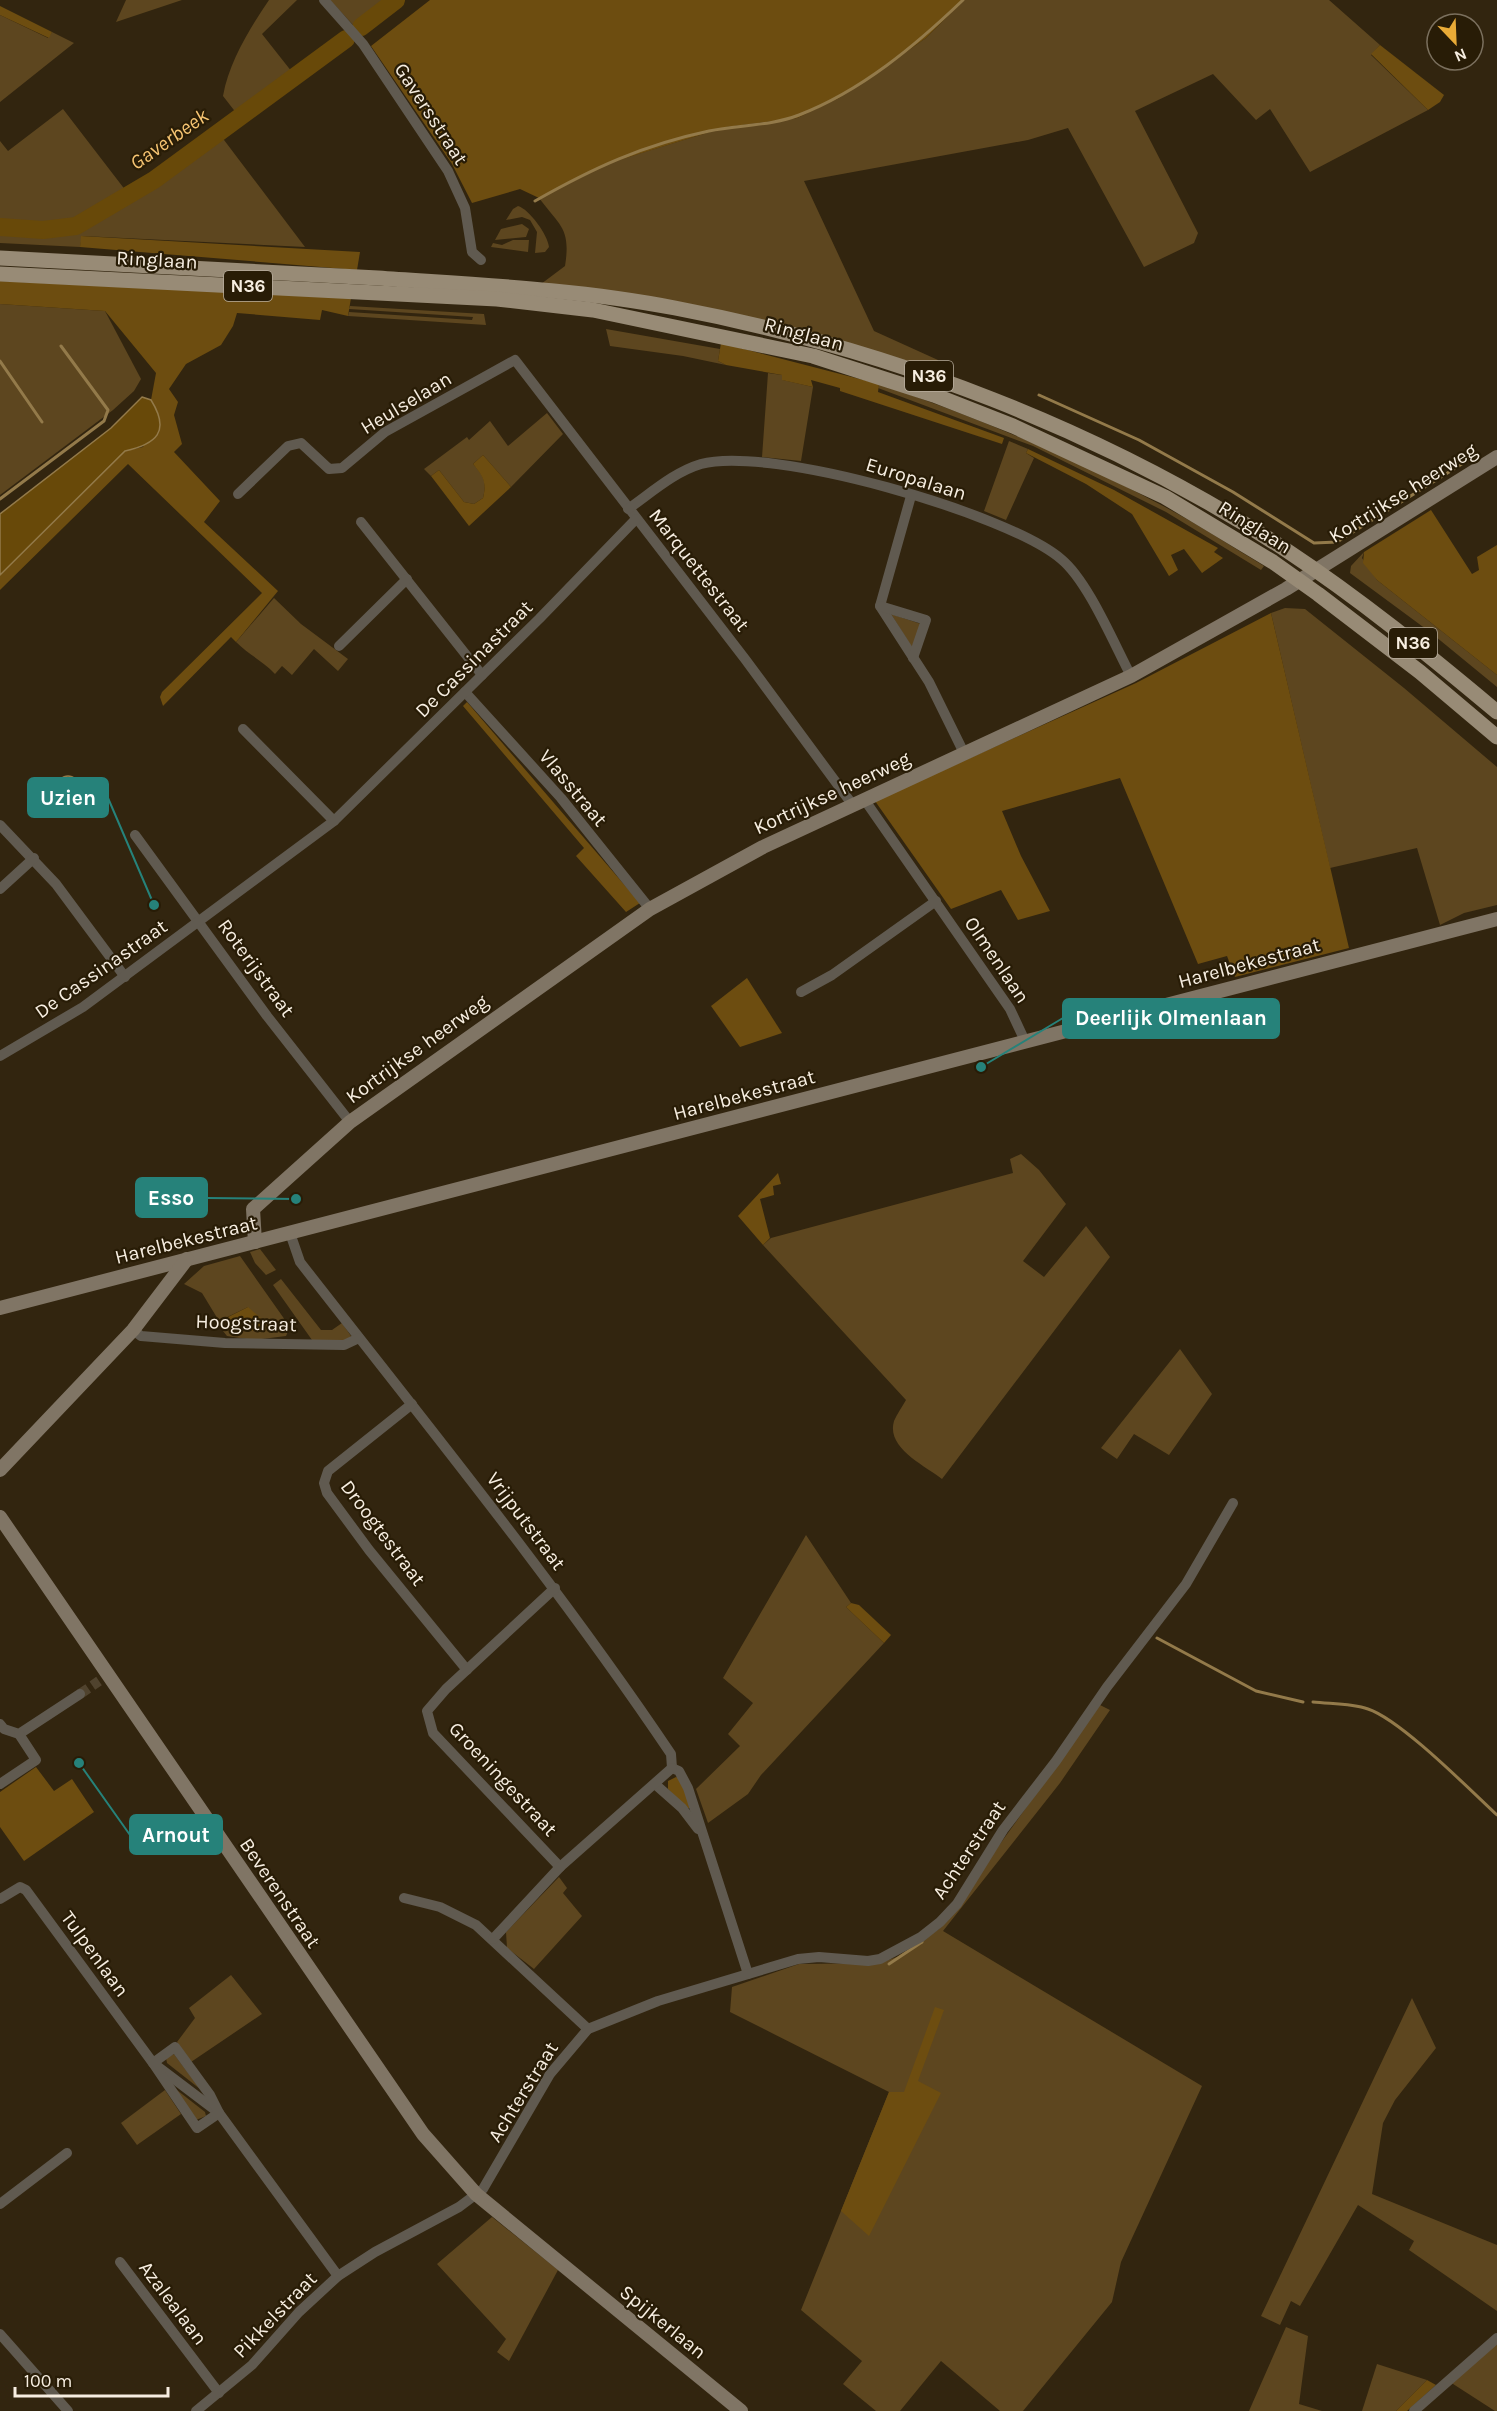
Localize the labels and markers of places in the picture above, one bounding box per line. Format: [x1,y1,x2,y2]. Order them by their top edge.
callout: Uzien [28,778,108,817]
callout: Deerlijk Olmenlaan [1063,999,1279,1038]
callout: Esso [136,1178,207,1217]
callout: Arnout [130,1815,222,1854]

